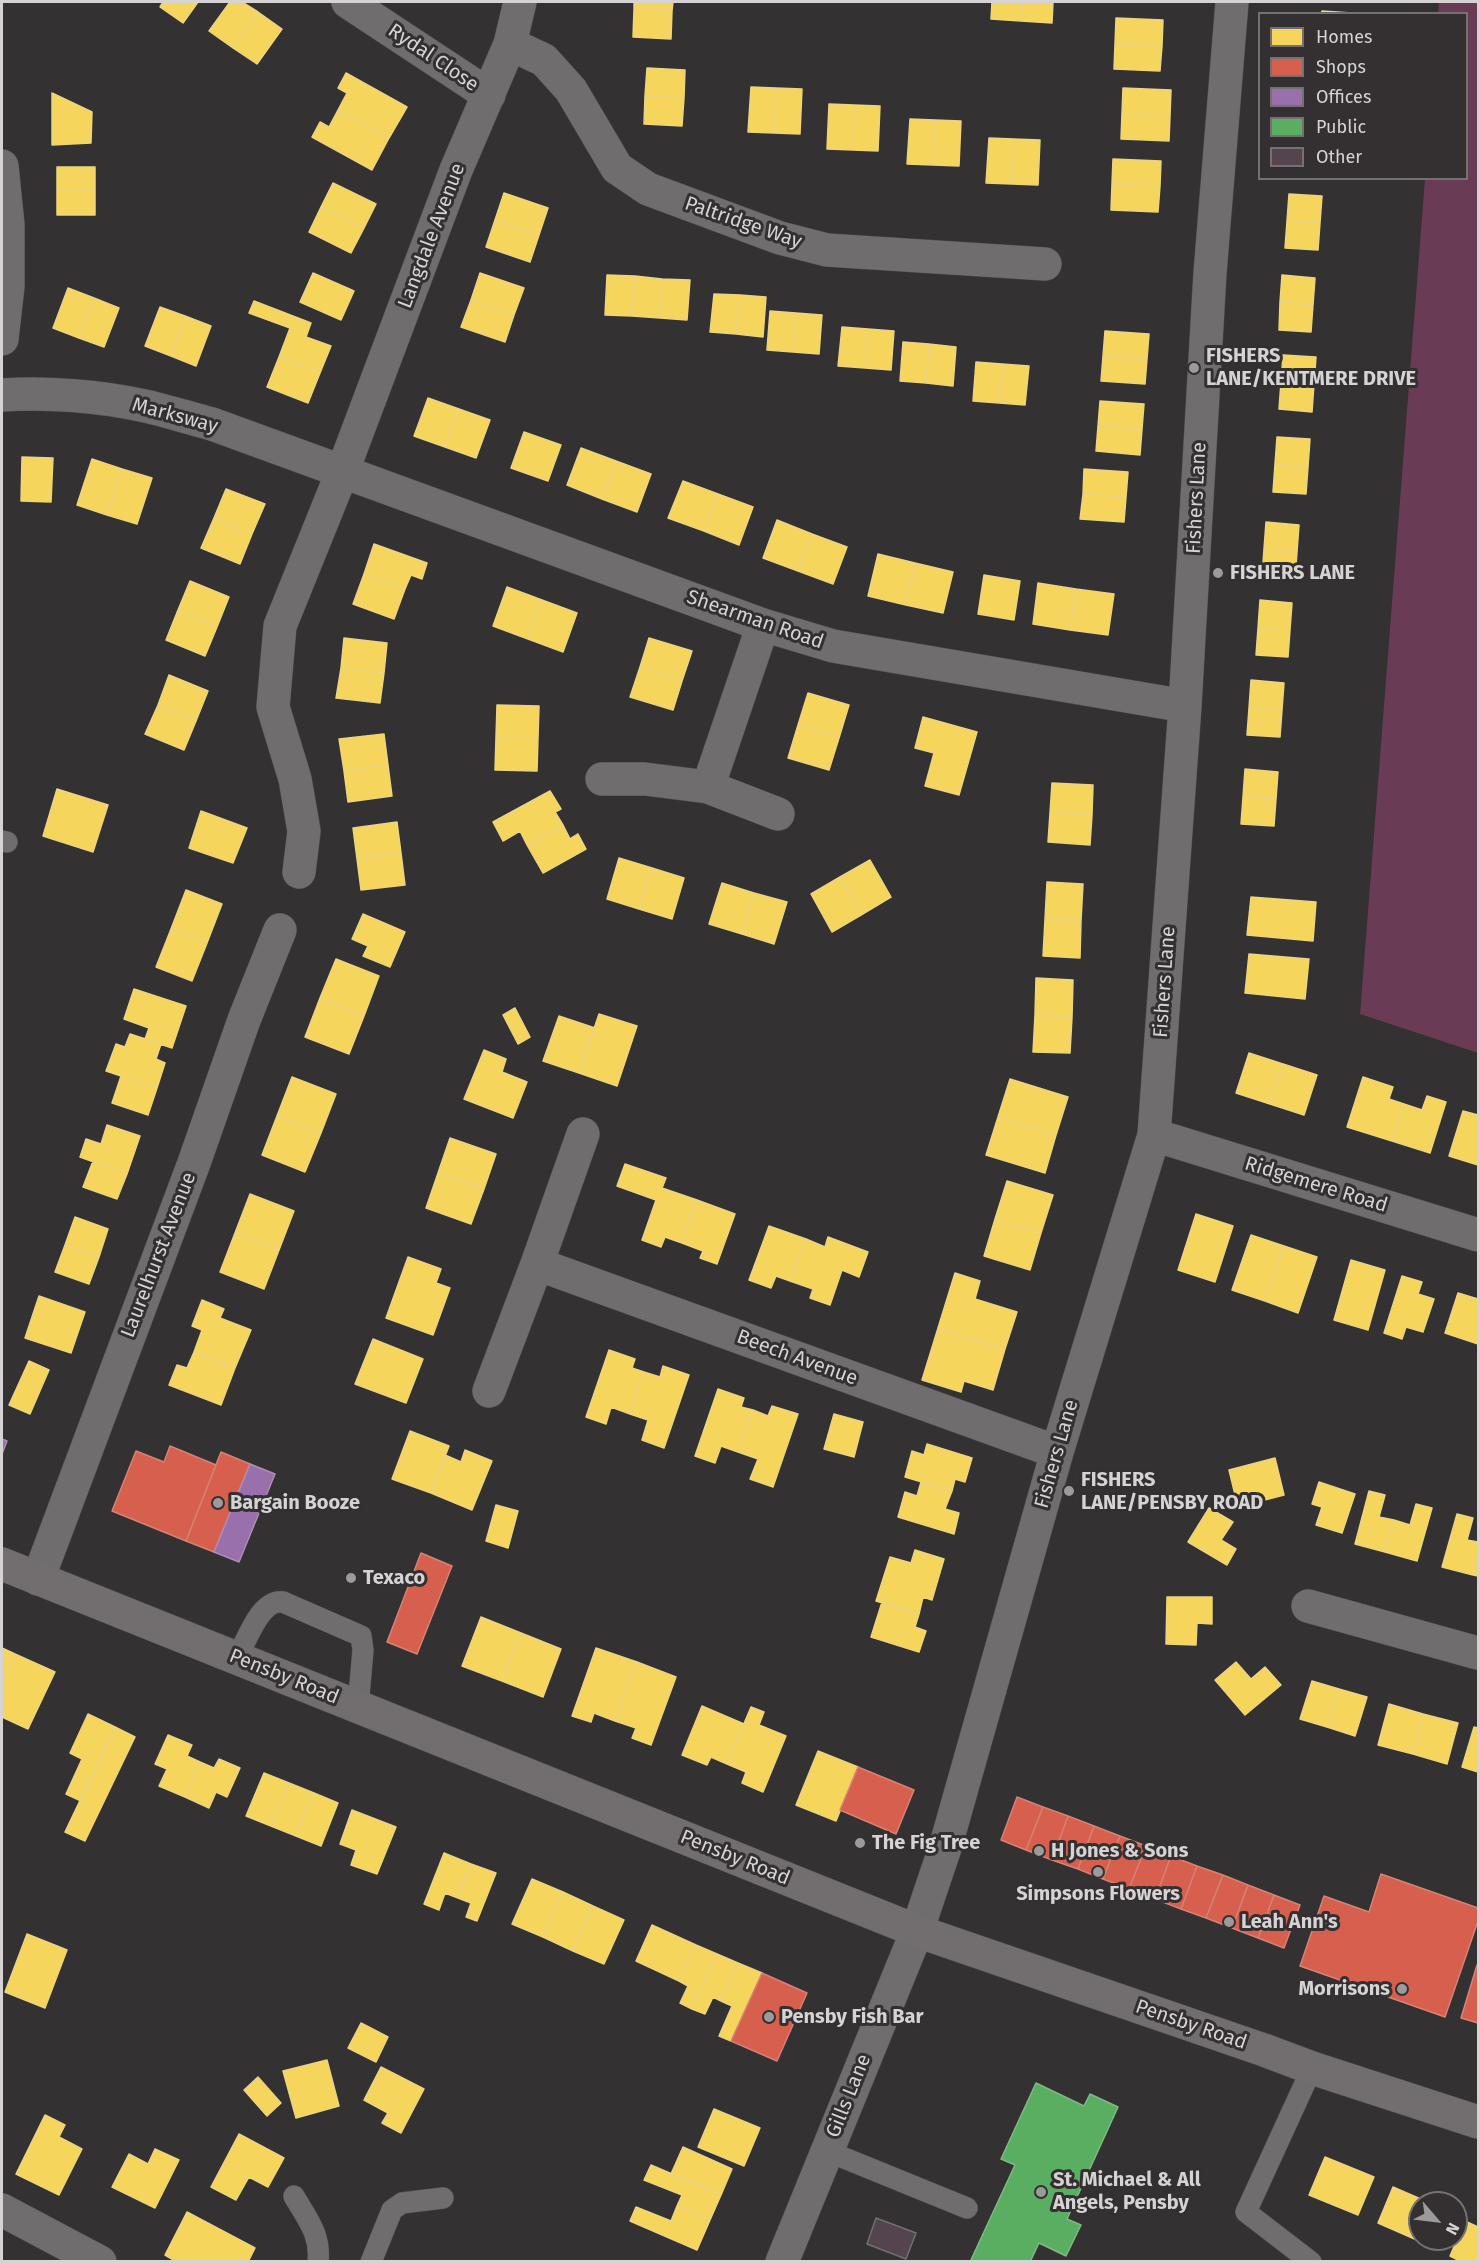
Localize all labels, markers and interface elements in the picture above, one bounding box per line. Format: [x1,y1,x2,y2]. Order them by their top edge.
legend [1258,12,1468,180]
street label: Rydal Close [383,19,483,97]
text: Homes [1316,26,1372,48]
text: Shops [1316,56,1366,78]
text: Offices [1316,86,1371,108]
text: Public [1316,116,1366,138]
text: Other [1316,146,1362,168]
street label: Langdale Avenue [393,160,471,312]
street label: Paltridge Way [681,192,805,254]
place label: FISHERS LANE/KENTMERE DRIVE [1206,344,1416,391]
marker: FISHERS LANE/KENTMERE DRIVE [1187,361,1201,375]
street label: Marksway [129,393,221,439]
street label: Fishers Lane [1182,441,1212,555]
place label: FISHERS LANE [1230,561,1355,585]
marker: FISHERS LANE [1211,566,1225,580]
street label: Shearman Road [683,585,827,655]
street label: Fishers Lane [1149,925,1181,1039]
street label: Ridgemere Road [1242,1152,1390,1218]
street label: Laurelhurst Avenue [116,1169,202,1341]
street label: Beech Avenue [733,1325,861,1391]
street label: Fishers Lane [1030,1397,1084,1511]
place label: FISHERS LANE/PENSBY ROAD [1081,1468,1263,1515]
marker: FISHERS LANE/PENSBY ROAD [1062,1484,1076,1498]
place label: Bargain Booze [230,1491,360,1515]
marker: Bargain Booze [211,1496,225,1510]
place label: Texaco [363,1566,425,1590]
marker: Texaco [344,1571,358,1585]
street label: Pensby Road [226,1644,342,1710]
street label: Pensby Road [677,1825,793,1891]
place label: The Fig Tree [872,1831,980,1855]
marker: The Fig Tree [853,1836,867,1850]
place label: H Jones & Sons [1051,1839,1188,1863]
marker: H Jones & Sons [1032,1844,1046,1858]
marker: Simpsons Flowers [1091,1865,1105,1879]
place label: Simpsons Flowers [1016,1882,1180,1906]
place label: Leah Ann's [1241,1910,1338,1934]
marker: Leah Ann's [1222,1915,1236,1929]
place label: Morrisons [1298,1977,1390,2001]
marker: Morrisons [1395,1982,1409,1996]
street label: Pensby Road [1132,1995,1250,2055]
place label: Pensby Fish Bar [781,2005,924,2029]
marker: Pensby Fish Bar [762,2010,776,2024]
street label: Gills Lane [821,2051,877,2141]
place label: St. Michael & All Angels, Pensby [1053,2168,1201,2215]
marker: St. Michael & All Angels, Pensby [1034,2185,1048,2199]
north arrow [1408,2191,1468,2251]
text: N [1442,2220,1463,2238]

